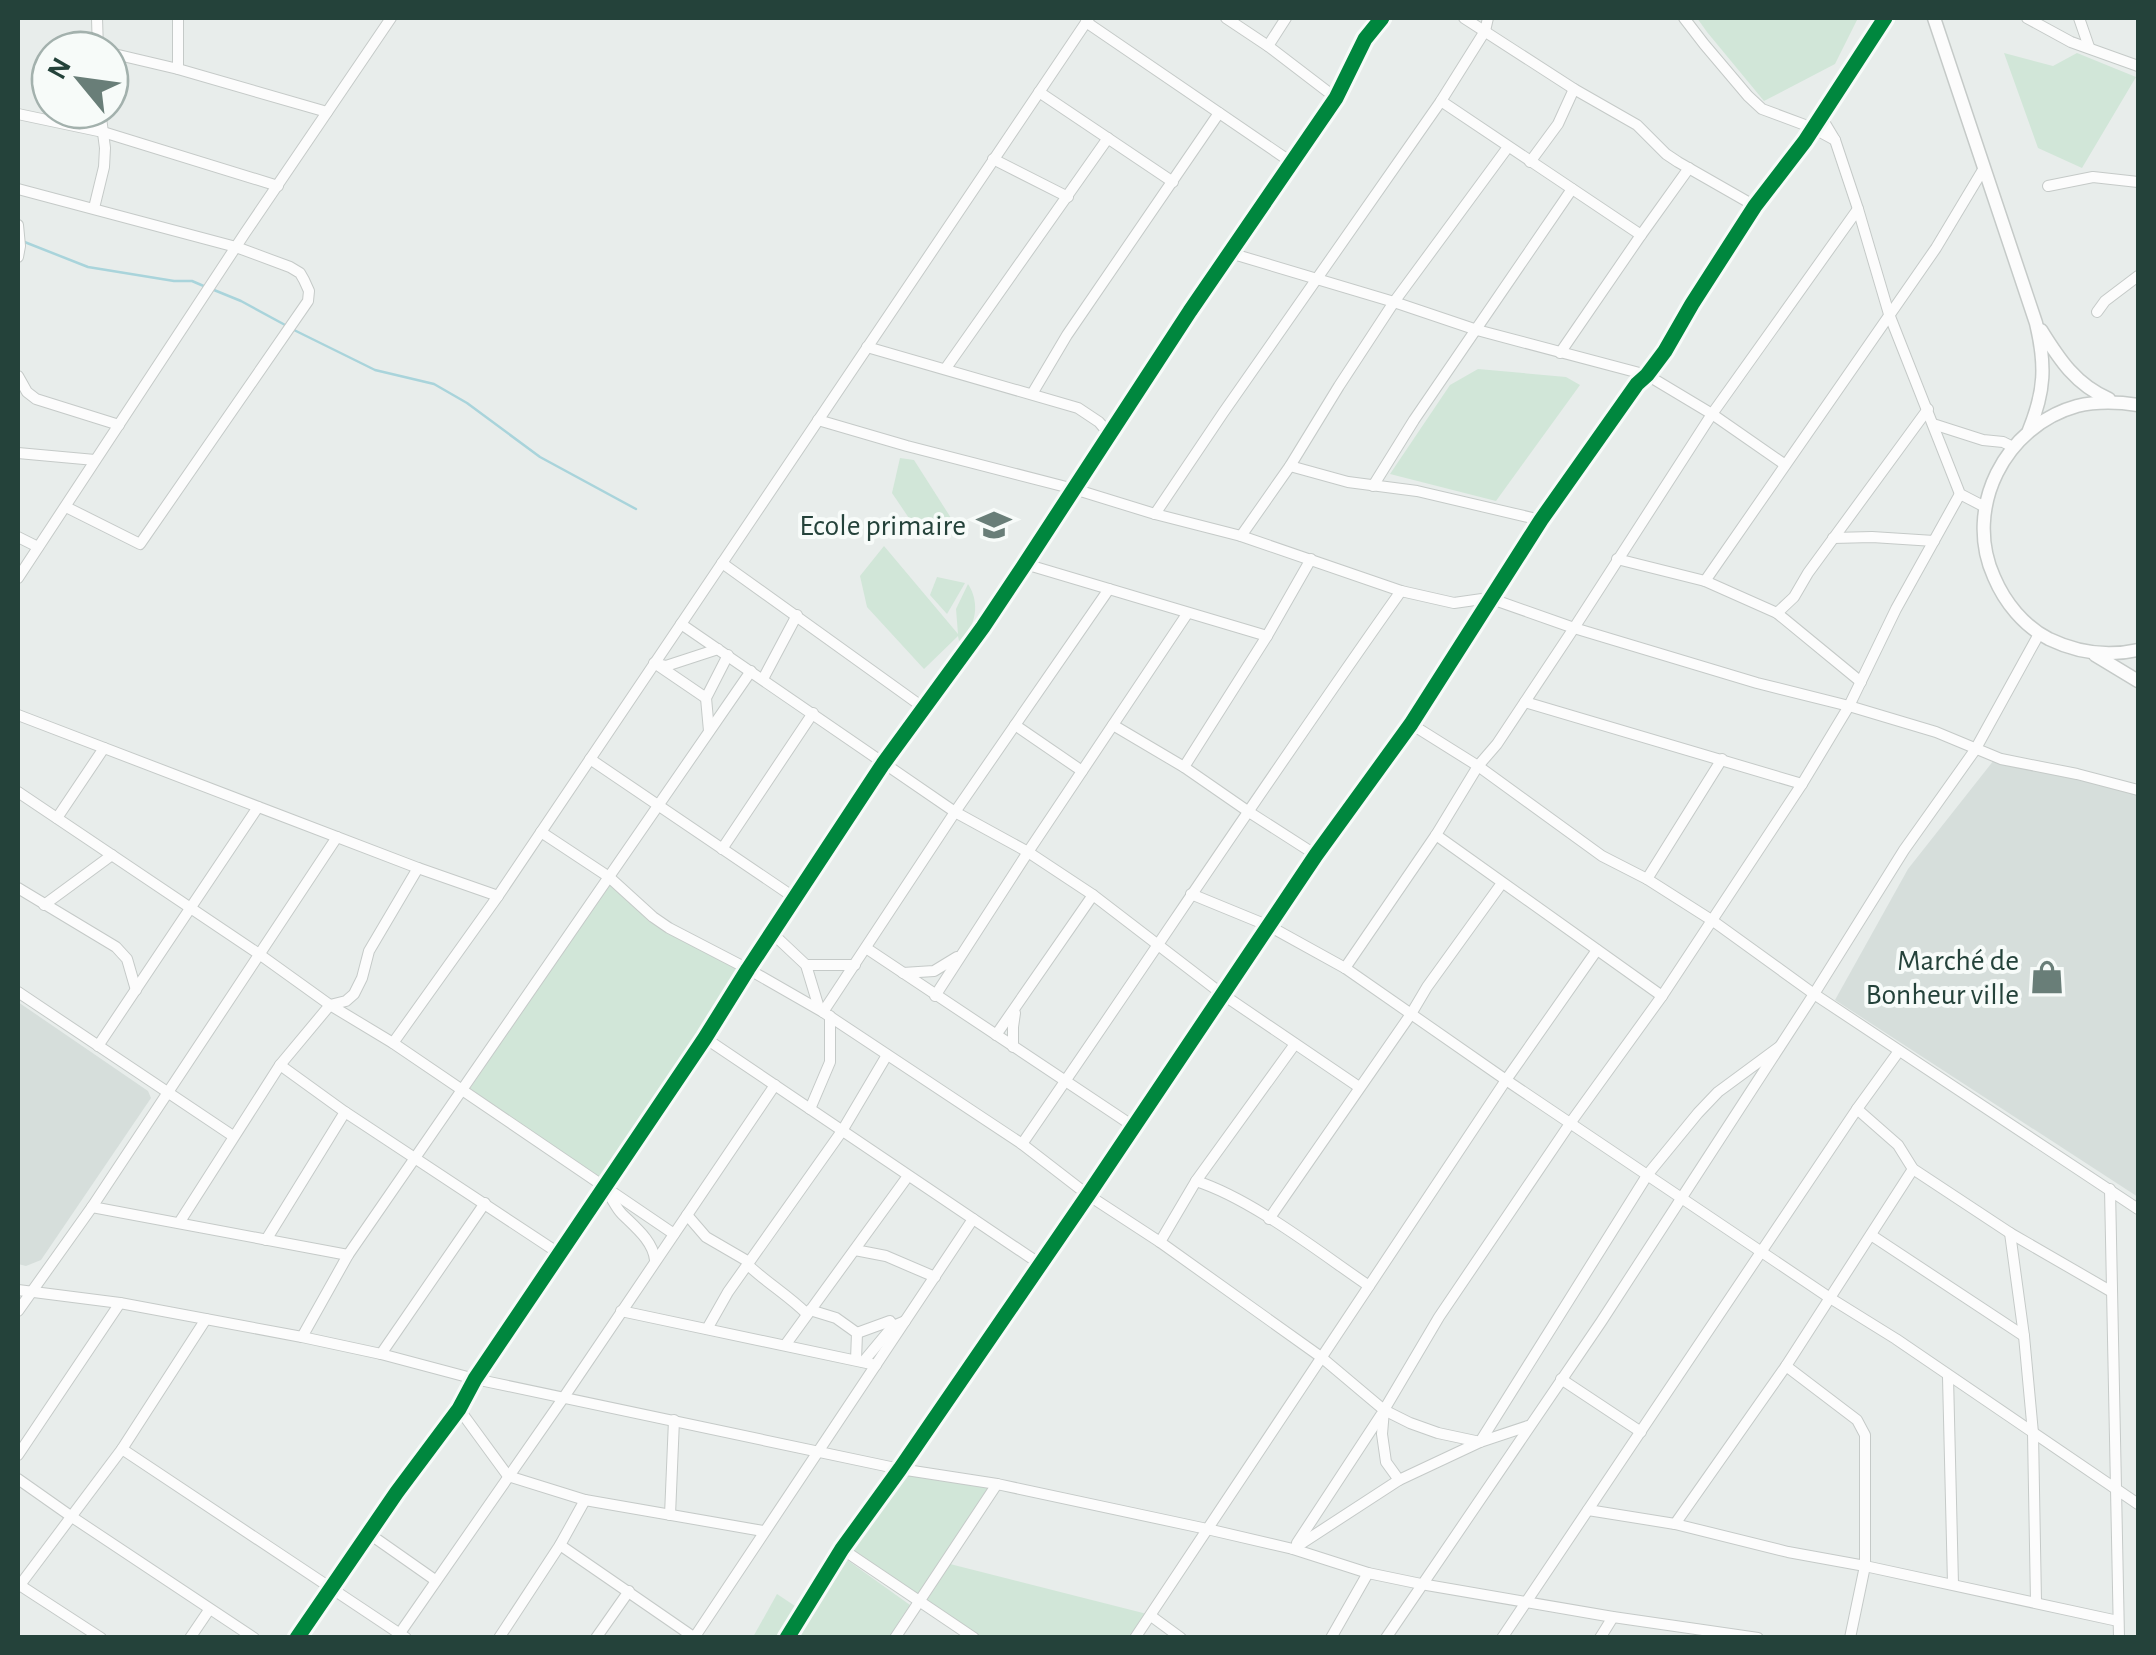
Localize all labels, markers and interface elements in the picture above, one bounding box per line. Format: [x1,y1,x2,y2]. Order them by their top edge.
north arrow [30,30,130,130]
text: N [43,54,77,84]
school or university icon: Ecole primaire [975,506,1013,544]
place label: Ecole primaire [799,511,966,541]
place label: Marché de Bonheur ville [1866,946,2019,1010]
shop icon: Marché de Bonheur ville [2028,958,2066,996]

